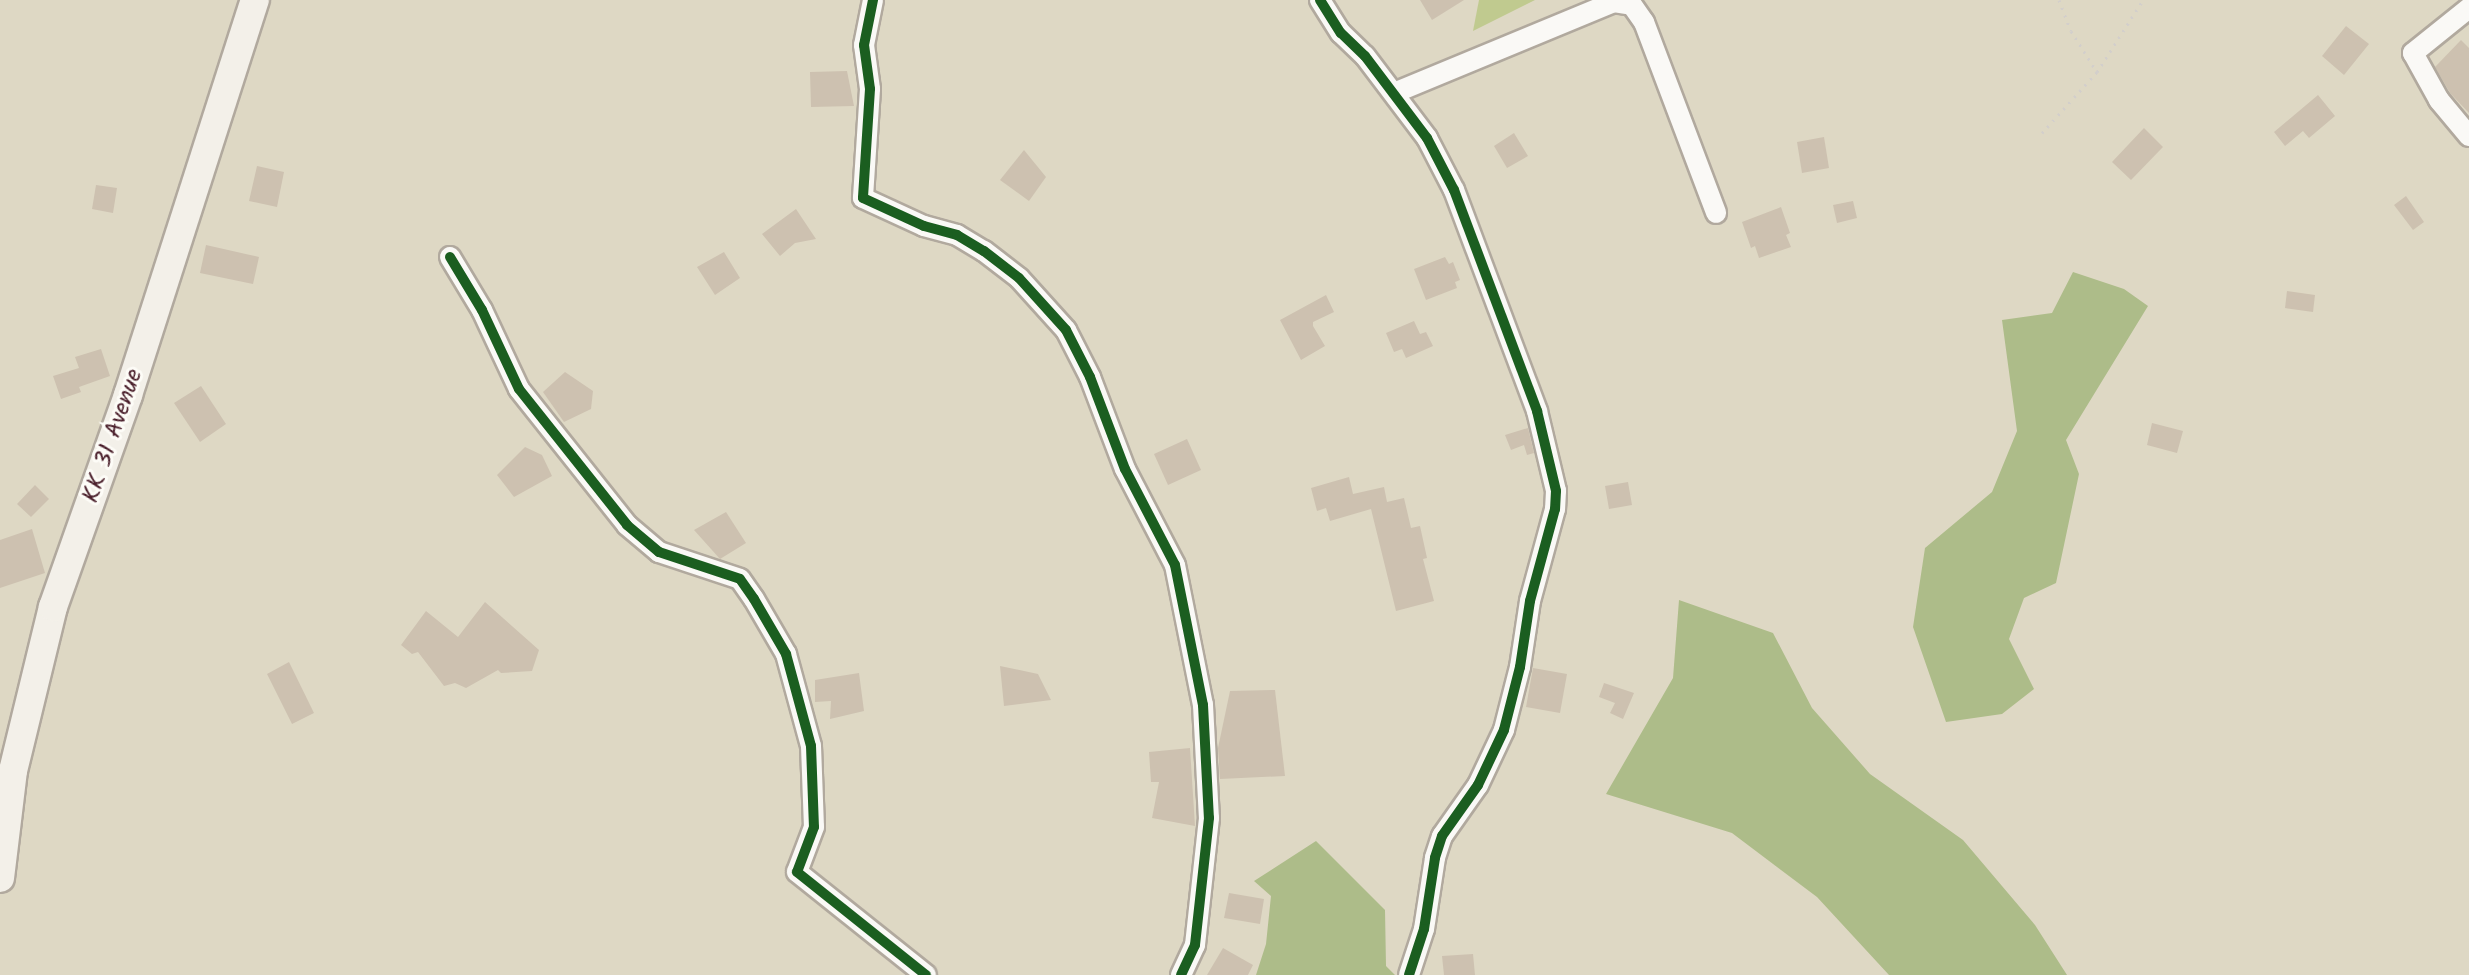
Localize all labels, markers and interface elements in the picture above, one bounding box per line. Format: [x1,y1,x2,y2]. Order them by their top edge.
street label: KK 31 Avenue [77,365,149,507]

